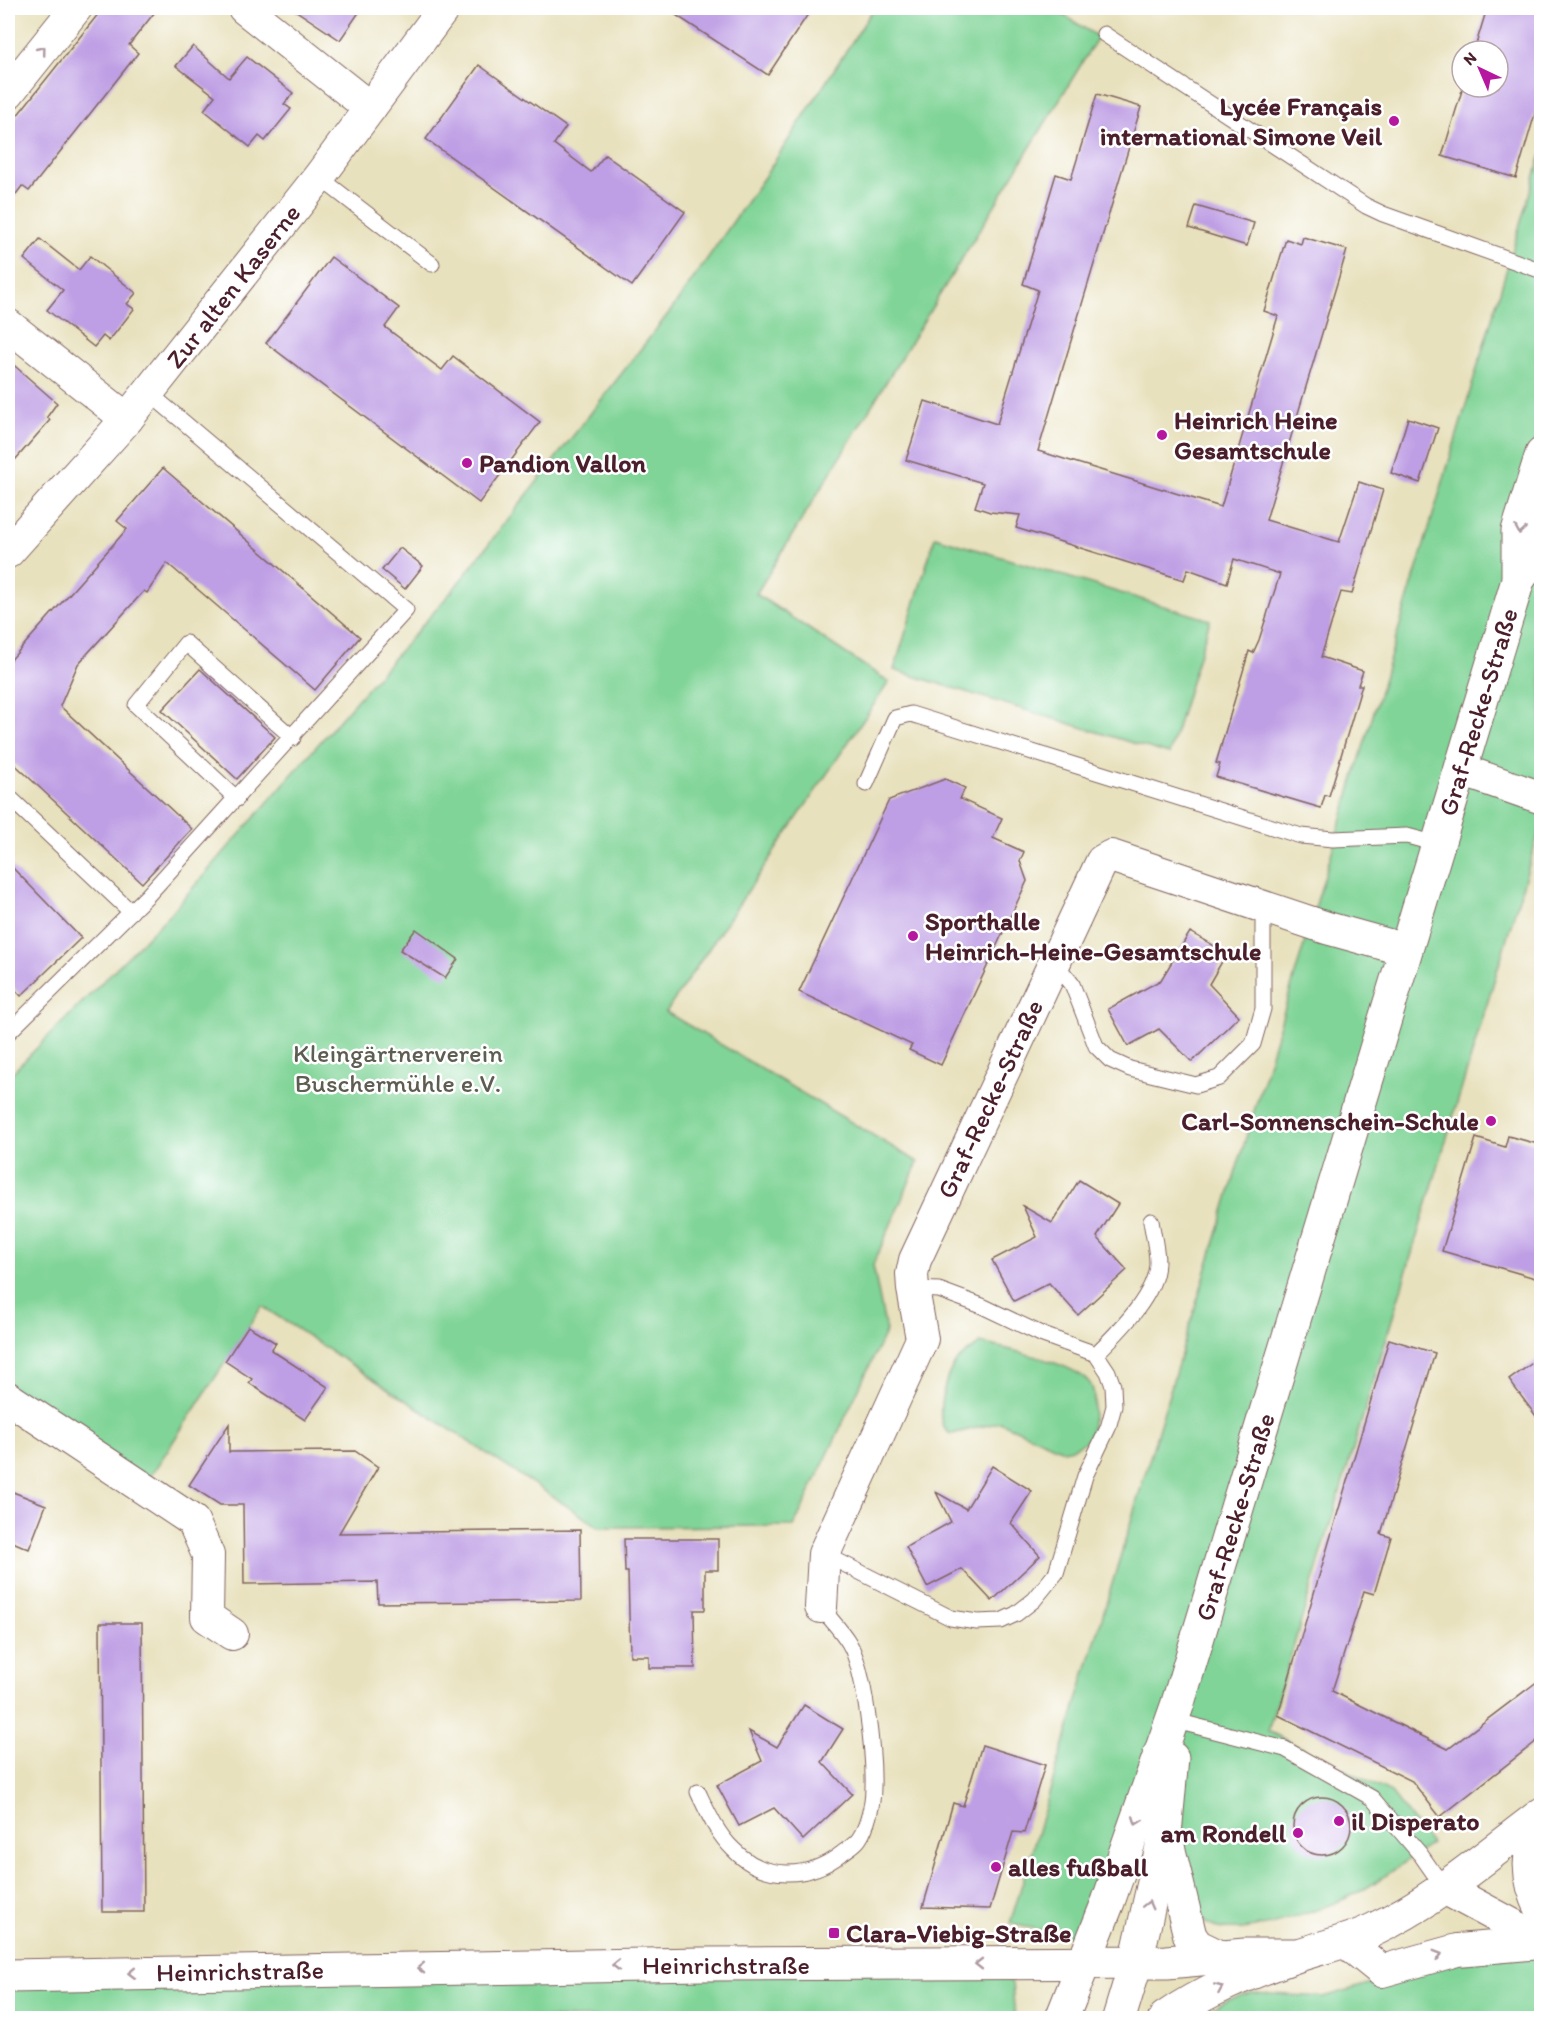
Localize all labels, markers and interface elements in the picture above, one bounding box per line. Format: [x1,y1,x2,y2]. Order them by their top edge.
north arrow [1450,39,1510,99]
one-way arrow [34,46,45,57]
text: N [1459,48,1480,69]
place label: Lycée Français international Simone Veil [1100,90,1383,152]
marker: Lycée Français international Simone Veil [1387,114,1401,128]
street label: Zur alten Kaserne [159,197,307,375]
place label: Heinrich Heine Gesamtschule [1174,404,1338,466]
marker: Heinrich Heine Gesamtschule [1155,428,1169,442]
place label: Pandion Vallon [479,447,646,479]
marker: Pandion Vallon [460,456,474,470]
one-way arrow [1514,525,1526,535]
street label: Graf-Recke-Straße [1431,604,1525,820]
place label: Sporthalle Heinrich-Heine-Gesamtschule [925,905,1261,967]
marker: Sporthalle Heinrich-Heine-Gesamtschule [906,929,920,943]
street label: Graf-Recke-Straße [930,995,1050,1203]
park label: Kleingärtnerverein Buschermühle e.V. [293,1037,503,1099]
place label: Carl-Sonnenschein-Schule [1181,1105,1479,1137]
marker: Carl-Sonnenschein-Schule [1484,1114,1498,1128]
street label: Graf-Recke-Straße [1188,1409,1282,1625]
place label: il Disperato [1351,1805,1479,1837]
marker: il Disperato [1332,1814,1346,1828]
one-way arrow [1132,1815,1145,1825]
place label: am Rondell [1161,1817,1287,1849]
marker: am Rondell [1291,1826,1305,1840]
place label: alles fußball [1008,1851,1149,1883]
marker: alles fußball [989,1860,1003,1874]
one-way arrow [1140,1900,1153,1910]
place label: Clara-Viebig-Straße [846,1917,1071,1949]
marker: Clara-Viebig-Straße [827,1926,841,1940]
street label: Heinrichstraße [642,1949,810,1981]
one-way arrow [1432,1950,1443,1962]
street label: Heinrichstraße [156,1954,324,1988]
one-way arrow [974,1958,983,1970]
one-way arrow [611,1959,620,1972]
one-way arrow [416,1962,425,1975]
one-way arrow [127,1967,136,1979]
one-way arrow [1212,1983,1223,1995]

